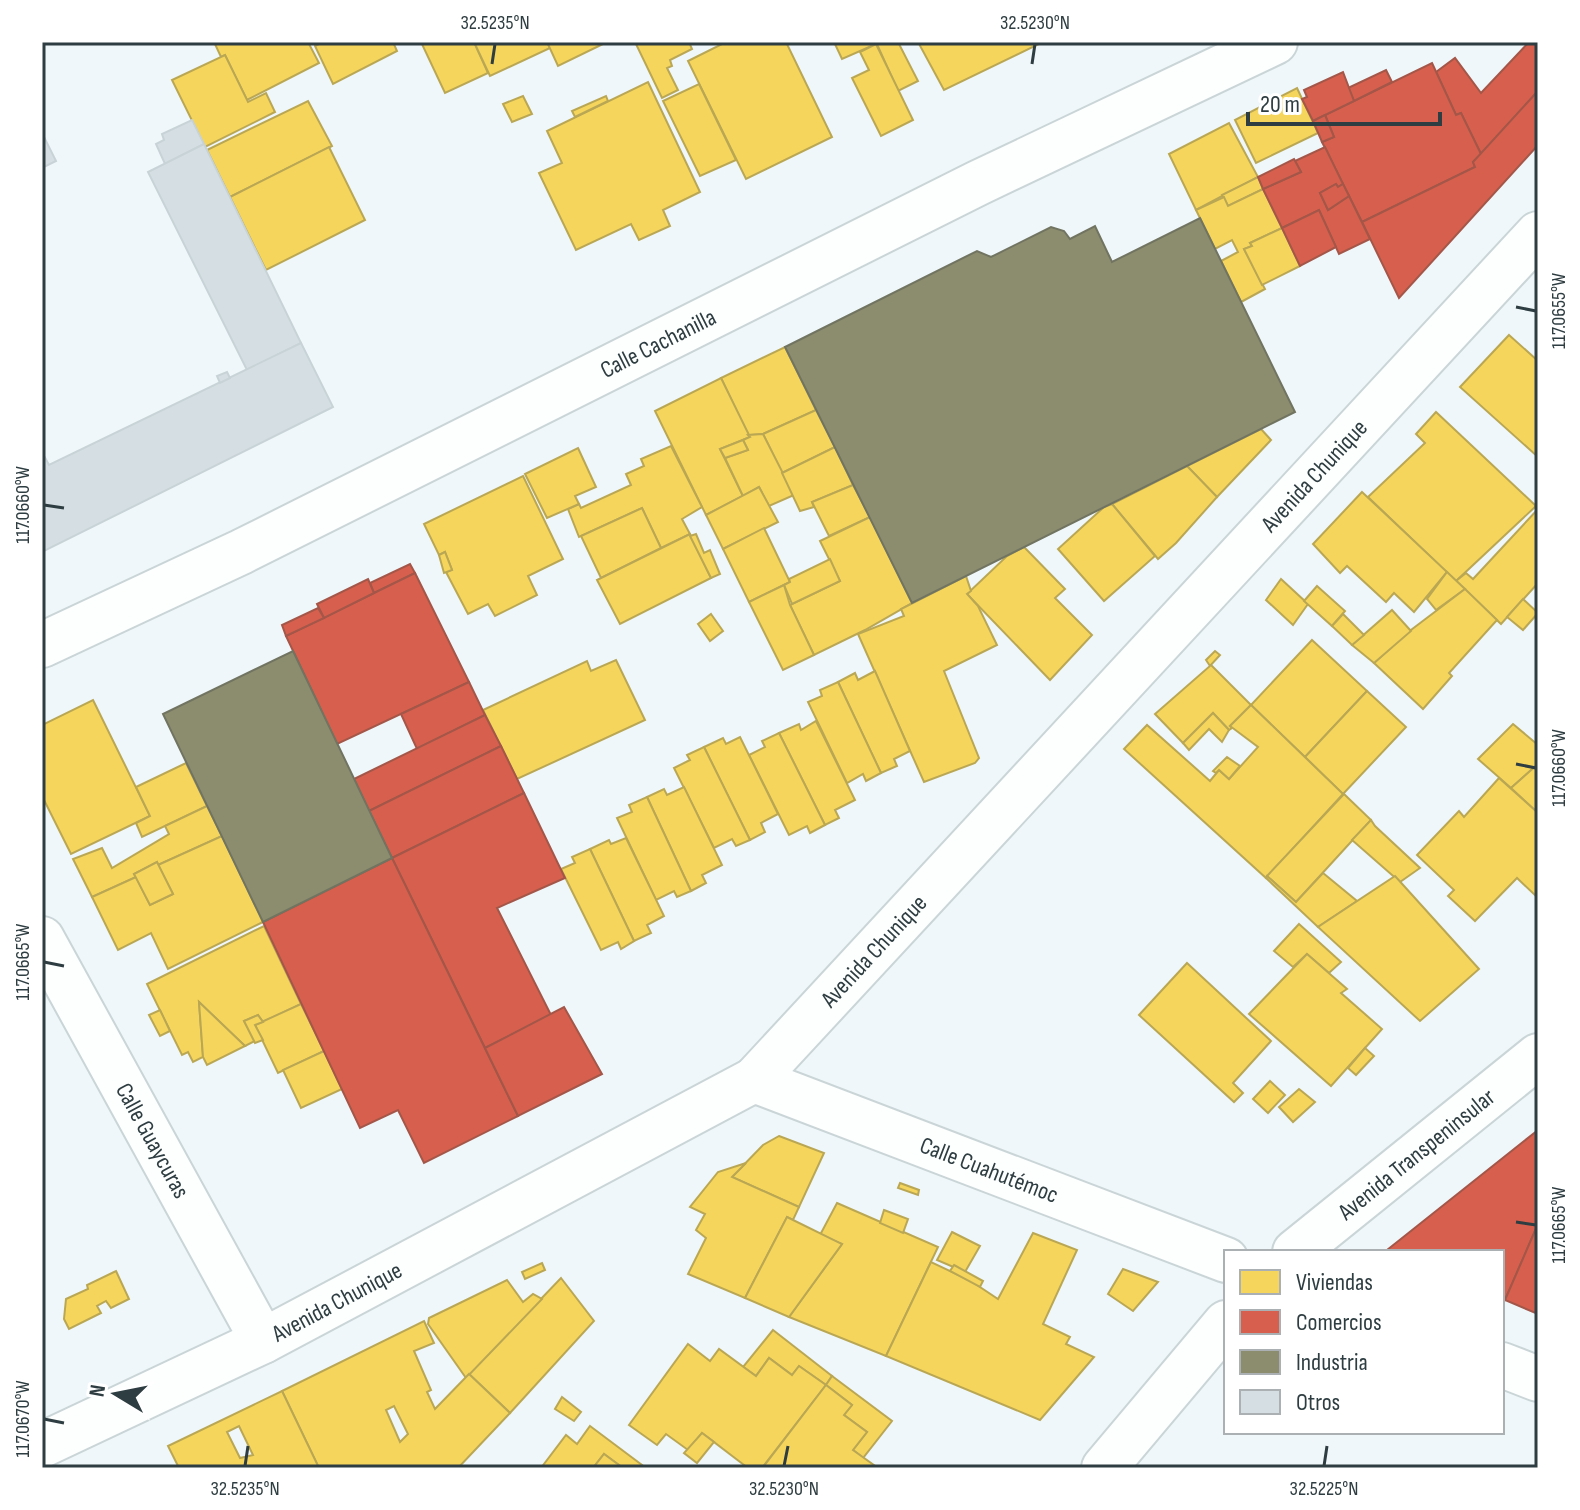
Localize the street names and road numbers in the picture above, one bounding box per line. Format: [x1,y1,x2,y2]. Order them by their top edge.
street label: Calle Cachanilla [596,303,721,385]
street label: Avenida Chunique [1255,414,1374,539]
street label: Avenida Chunique [814,889,933,1014]
street label: Calle Guaycuras [109,1078,196,1204]
street label: Avenida Transpeninsular [1332,1082,1501,1227]
street label: Calle Cuahutémoc [916,1131,1062,1210]
street label: Avenida Chunique [266,1256,407,1349]

